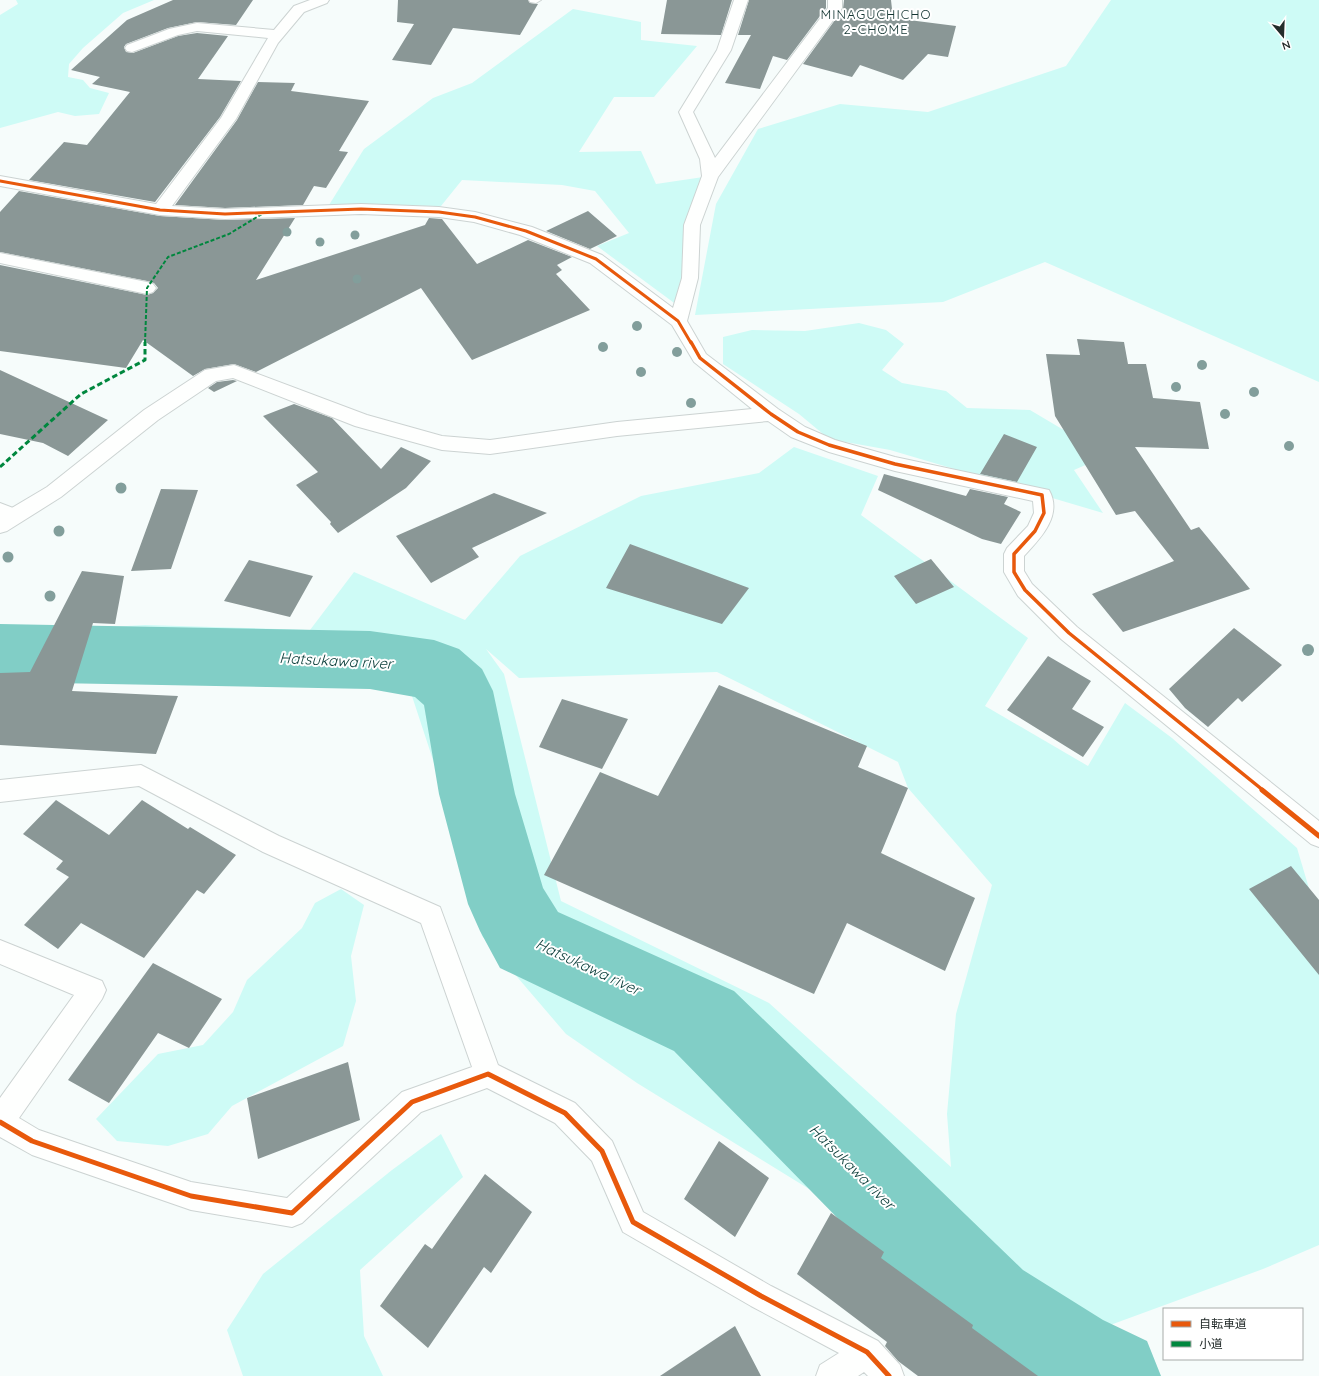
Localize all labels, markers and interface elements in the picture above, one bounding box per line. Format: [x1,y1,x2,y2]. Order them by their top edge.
district label: MINAGUCHICHO 2-CHOME [820,6,932,37]
north arrow [1263,16,1303,56]
text: N [1280,38,1292,53]
water label: Hatsukawa river [279,648,395,673]
water label: Hatsukawa river [533,934,646,1000]
water label: Hatsukawa river [806,1120,901,1215]
legend [1163,1308,1303,1360]
text: 自転車道 [1199,1316,1247,1331]
text: 小道 [1199,1336,1223,1351]

